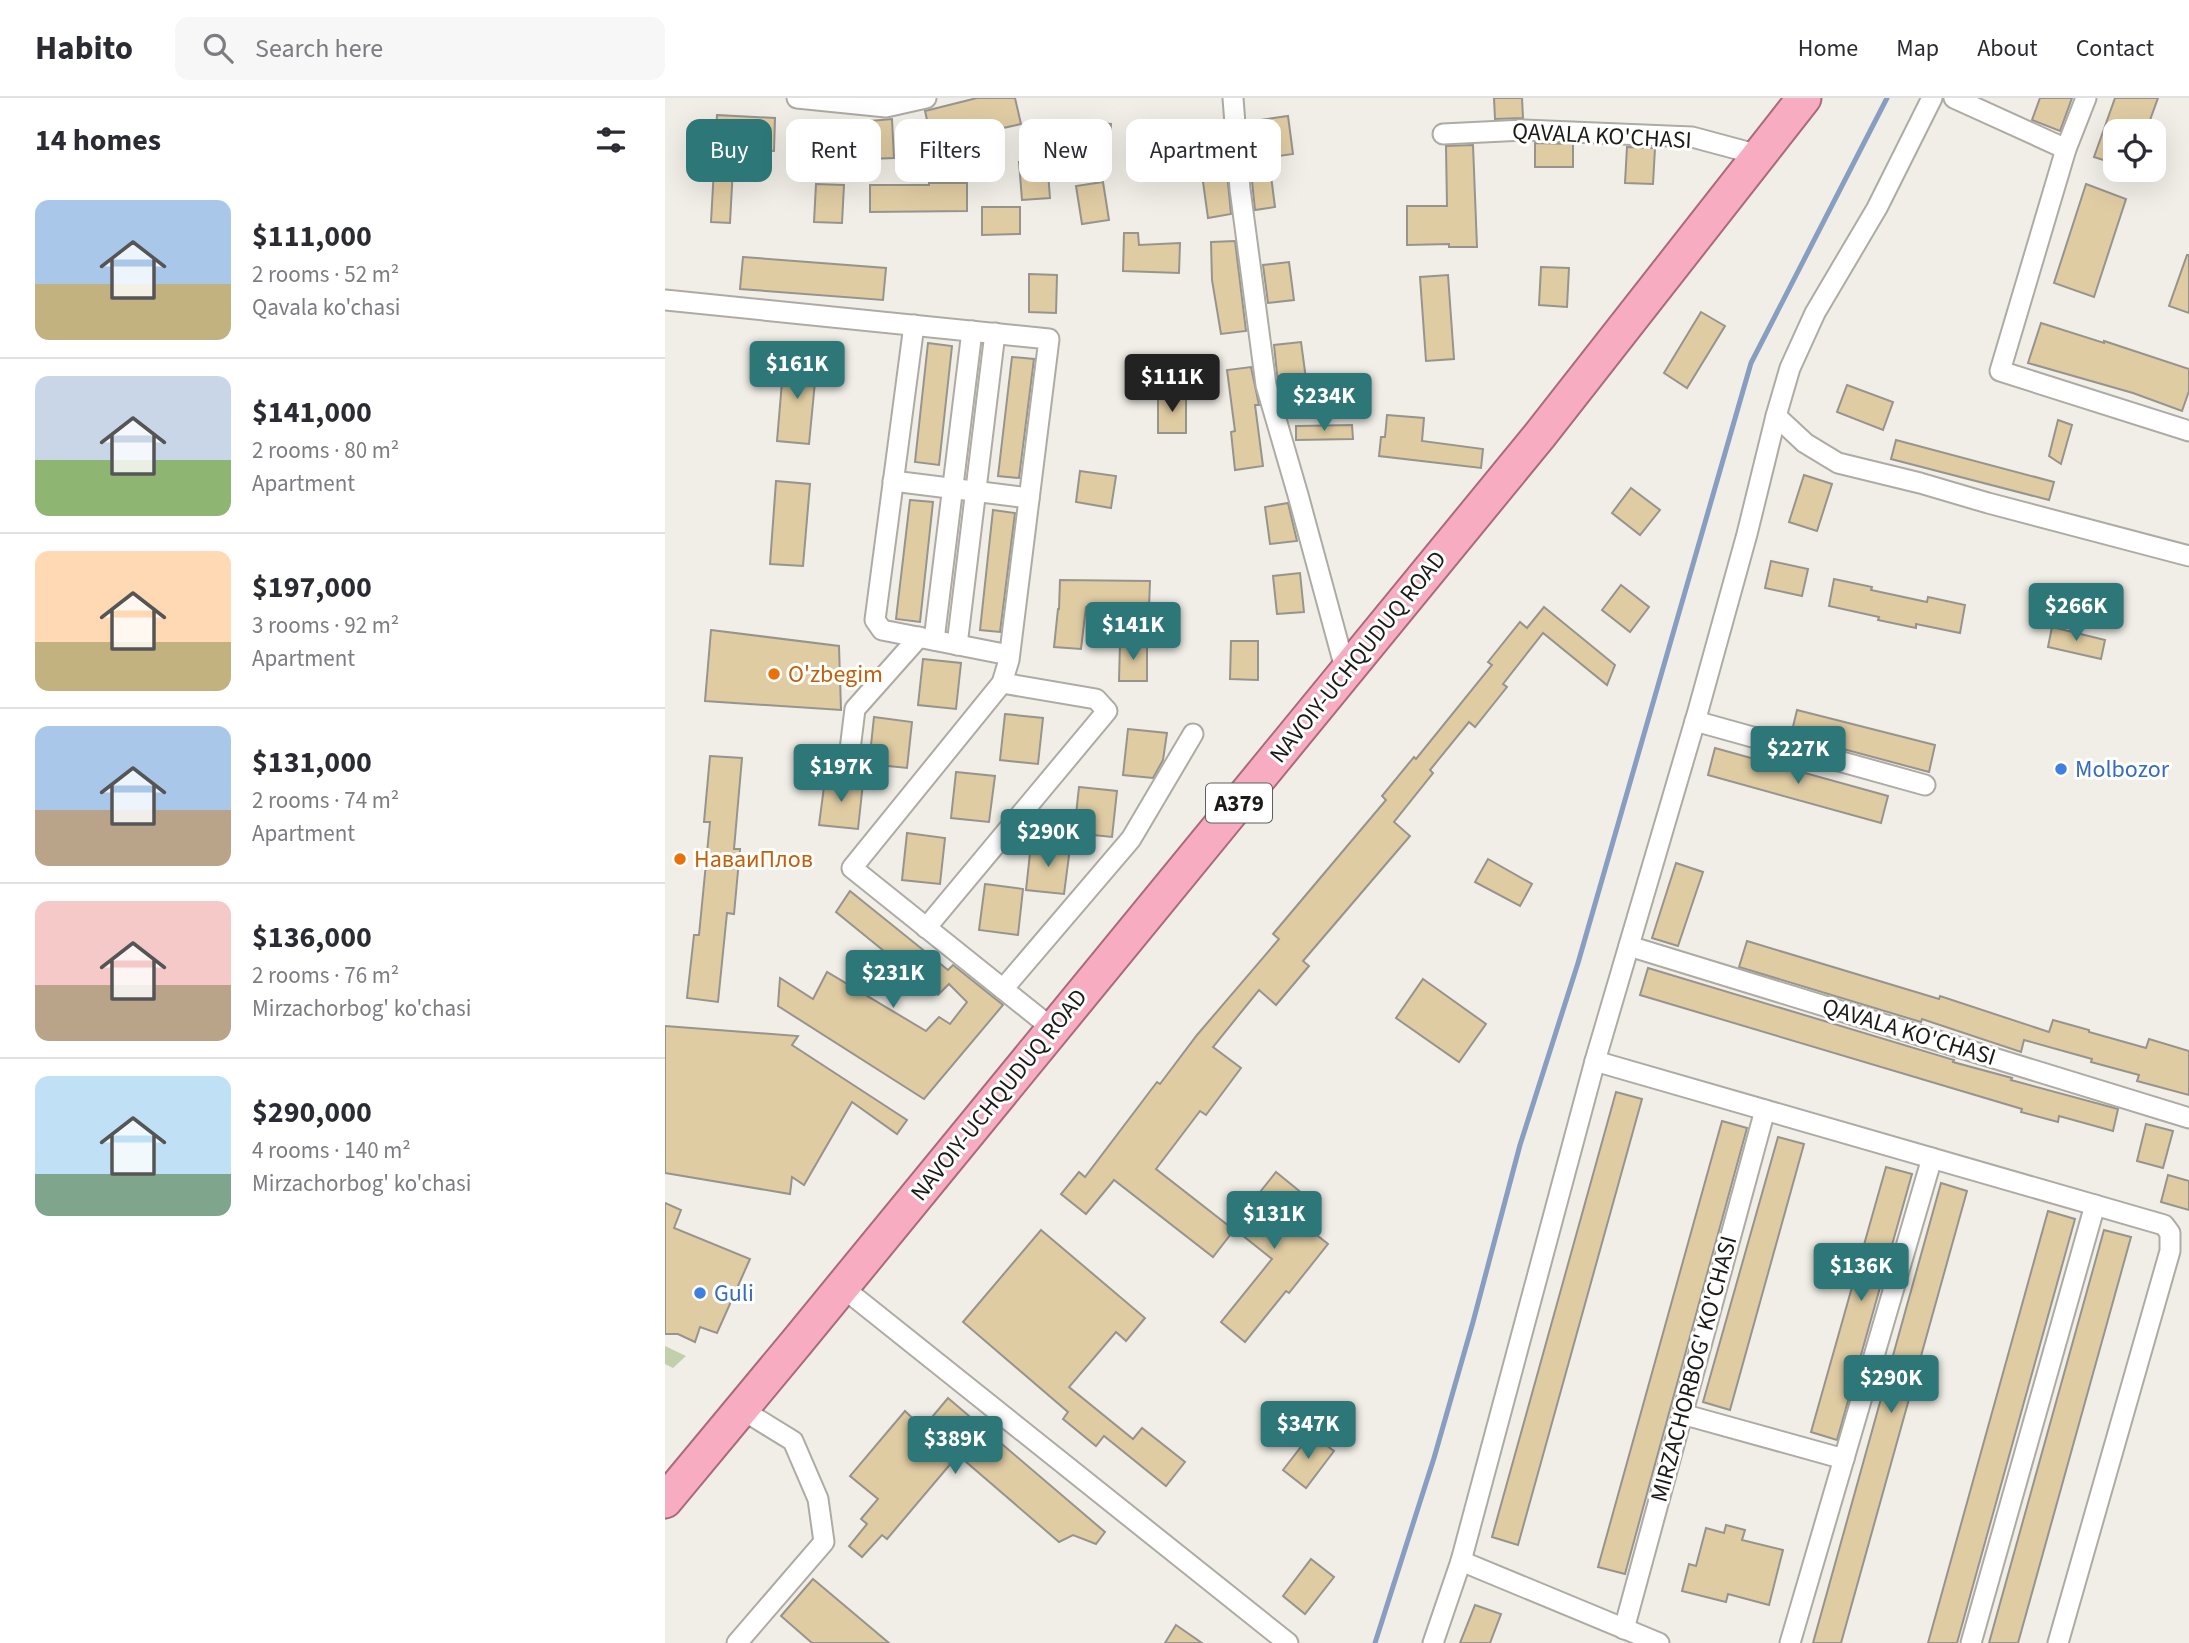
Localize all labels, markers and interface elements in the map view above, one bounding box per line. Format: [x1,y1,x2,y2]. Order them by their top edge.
search box [175,17,665,80]
text: Habito [35,25,133,72]
icon: search [199,29,237,67]
text: Search here [255,30,383,67]
text: Home [1798,31,1858,66]
text: Map [1896,31,1939,66]
text: About [1977,31,2038,66]
text: Contact [2076,31,2154,66]
street label: QAVALA KO'CHASI [1511,114,1693,158]
text: 14 homes [35,119,161,162]
chip: Buy [686,119,772,182]
chip: Rent [786,119,881,182]
chip: Filters [895,119,1005,182]
chip: New [1019,119,1112,182]
chip: Apartment [1126,119,1281,182]
map controls [2103,119,2166,182]
button: locate [2103,119,2166,182]
icon: filters [592,121,630,159]
text: $111,000 [252,215,372,258]
icon: home [91,228,175,312]
text: 2 rooms · 52 m² [252,258,399,291]
text: Qavala ko'chasi [252,291,401,324]
pin: $161K [748,342,846,401]
text: $161K [766,347,828,380]
pin: $111K [1123,354,1221,414]
text: $111K [1141,360,1203,393]
pin: $234K [1275,374,1373,433]
text: $234K [1293,379,1355,412]
text: $141,000 [252,391,372,434]
icon: home [91,404,175,488]
text: 2 rooms · 80 m² [252,434,399,467]
text: Apartment [252,467,355,500]
street label: NAVOIY-UCHQUDUQ ROAD [1261,543,1455,771]
text: $197,000 [252,566,372,609]
icon: home [91,579,175,663]
pin: $266K [2027,584,2125,643]
text: $266K [2045,589,2107,622]
pin: $141K [1084,602,1182,662]
text: $141K [1102,608,1164,641]
text: 3 rooms · 92 m² [252,609,399,642]
text: Apartment [252,642,355,675]
place label: O'zbegim [788,657,883,692]
marker: O'zbegim [766,666,782,682]
pin: $227K [1749,726,1847,786]
text: $227K [1767,732,1829,765]
text: $131,000 [252,741,372,784]
pin: $197K [792,744,890,804]
text: $197K [810,750,872,783]
place label: Molbozor [2075,752,2170,787]
icon: home [91,754,175,838]
marker: Molbozor [2053,761,2069,777]
road number: A379 [1206,783,1272,822]
text: 2 rooms · 74 m² [252,784,399,817]
pin: $290K [999,810,1097,869]
text: $290K [1017,815,1079,848]
text: Apartment [252,817,355,850]
place label: НаваиПлов [694,842,813,877]
marker: НаваиПлов [672,851,688,867]
text: $136,000 [252,916,372,959]
icon: home [91,929,175,1013]
pin: $231K [844,950,942,1010]
text: $231K [862,956,924,989]
text: 2 rooms · 76 m² [252,959,399,992]
street label: NAVOIY-UCHQUDUQ ROAD [902,981,1096,1209]
street label: QAVALA KO'CHASI [1818,989,2000,1075]
text: Mirzachorbog' ko'chasi [252,992,471,1025]
text: $290,000 [252,1091,372,1134]
icon: home [91,1104,175,1188]
text: 4 rooms · 140 m² [252,1134,411,1167]
text: Mirzachorbog' ko'chasi [252,1167,471,1200]
pin: $131K [1225,1192,1323,1251]
text: $131K [1243,1197,1305,1230]
street label: MIRZACHORBOG' KO'CHASI [1642,1232,1746,1506]
pin: $136K [1812,1244,1910,1303]
text: $136K [1830,1249,1892,1282]
place label: Guli [714,1276,754,1311]
marker: Guli [692,1285,708,1301]
pin: $290K [1842,1356,1940,1415]
text: $290K [1860,1361,1922,1394]
pin: $347K [1259,1402,1357,1461]
text: $347K [1277,1407,1339,1440]
pin: $389K [906,1416,1004,1476]
text: $389K [924,1422,986,1455]

